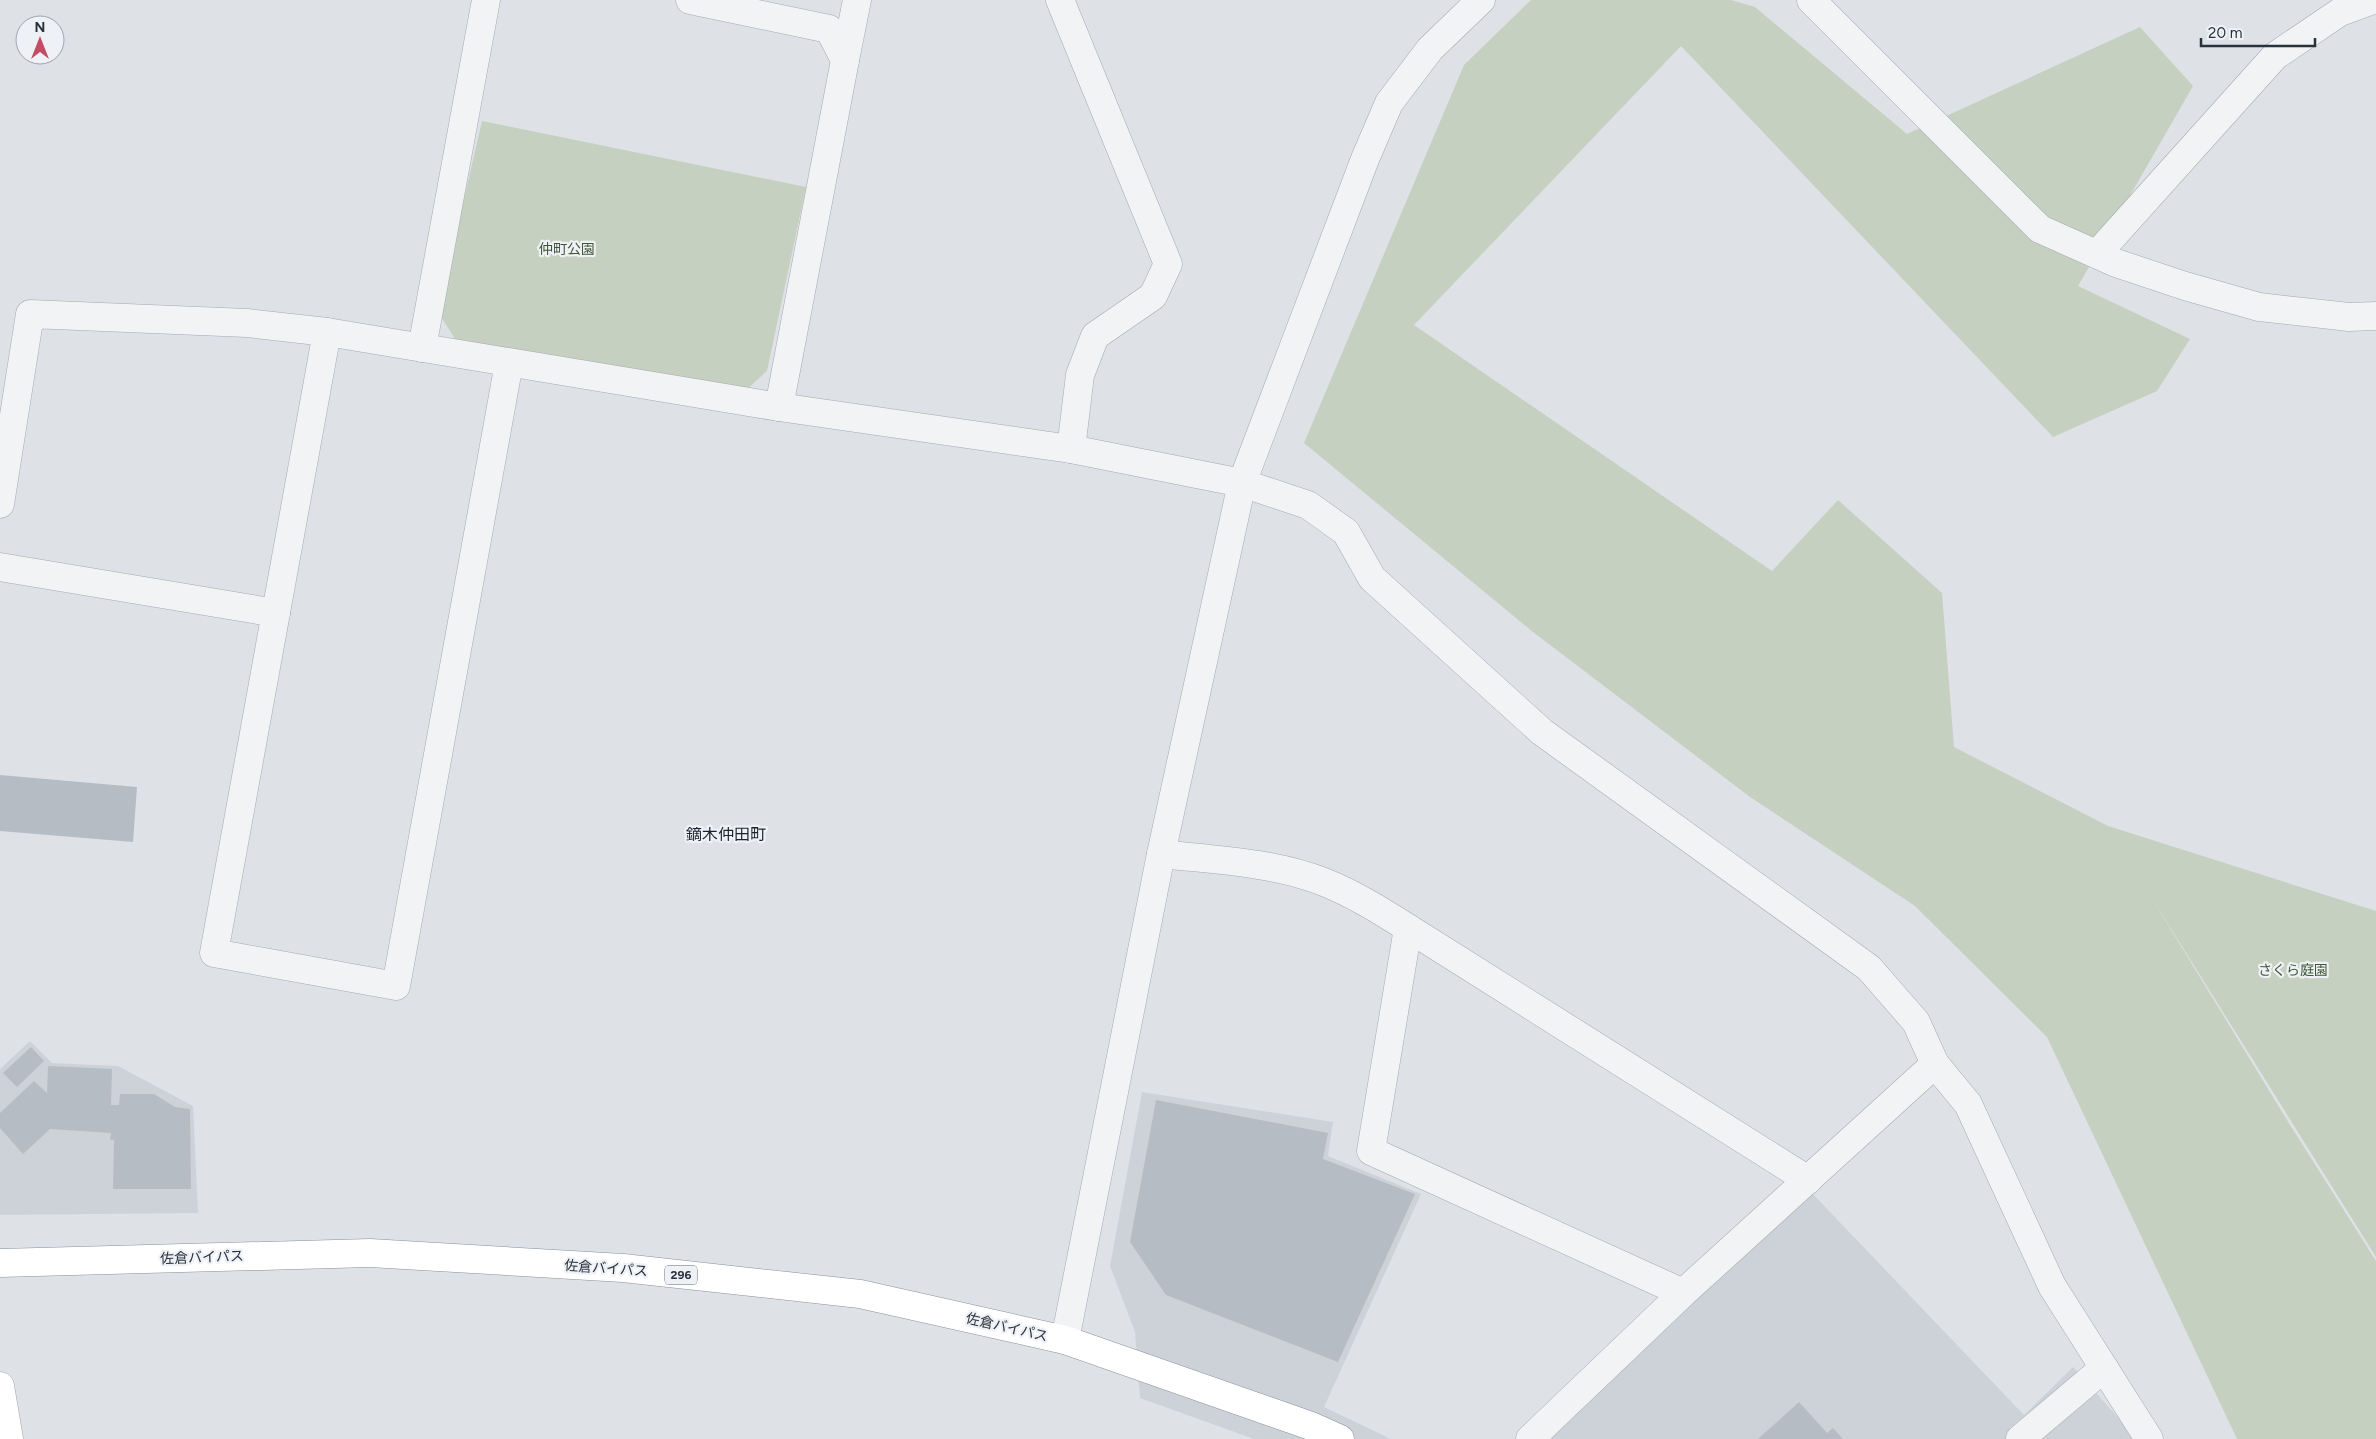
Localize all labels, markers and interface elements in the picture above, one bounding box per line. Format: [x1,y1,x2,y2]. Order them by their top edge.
north arrow [15,15,65,65]
scale bar [2201,15,2315,47]
text: N [35,19,45,36]
text: 20 m [2208,24,2242,42]
park label: 仲町公園 [539,241,595,258]
district label: 鏑木仲田町 [686,825,766,844]
park label: さくら庭園 [2258,962,2328,979]
street label: 佐倉バイパス [160,1248,244,1267]
street label: 佐倉バイパス [564,1257,648,1280]
road number: 296 [665,1266,697,1284]
street label: 佐倉バイパス [964,1310,1050,1345]

